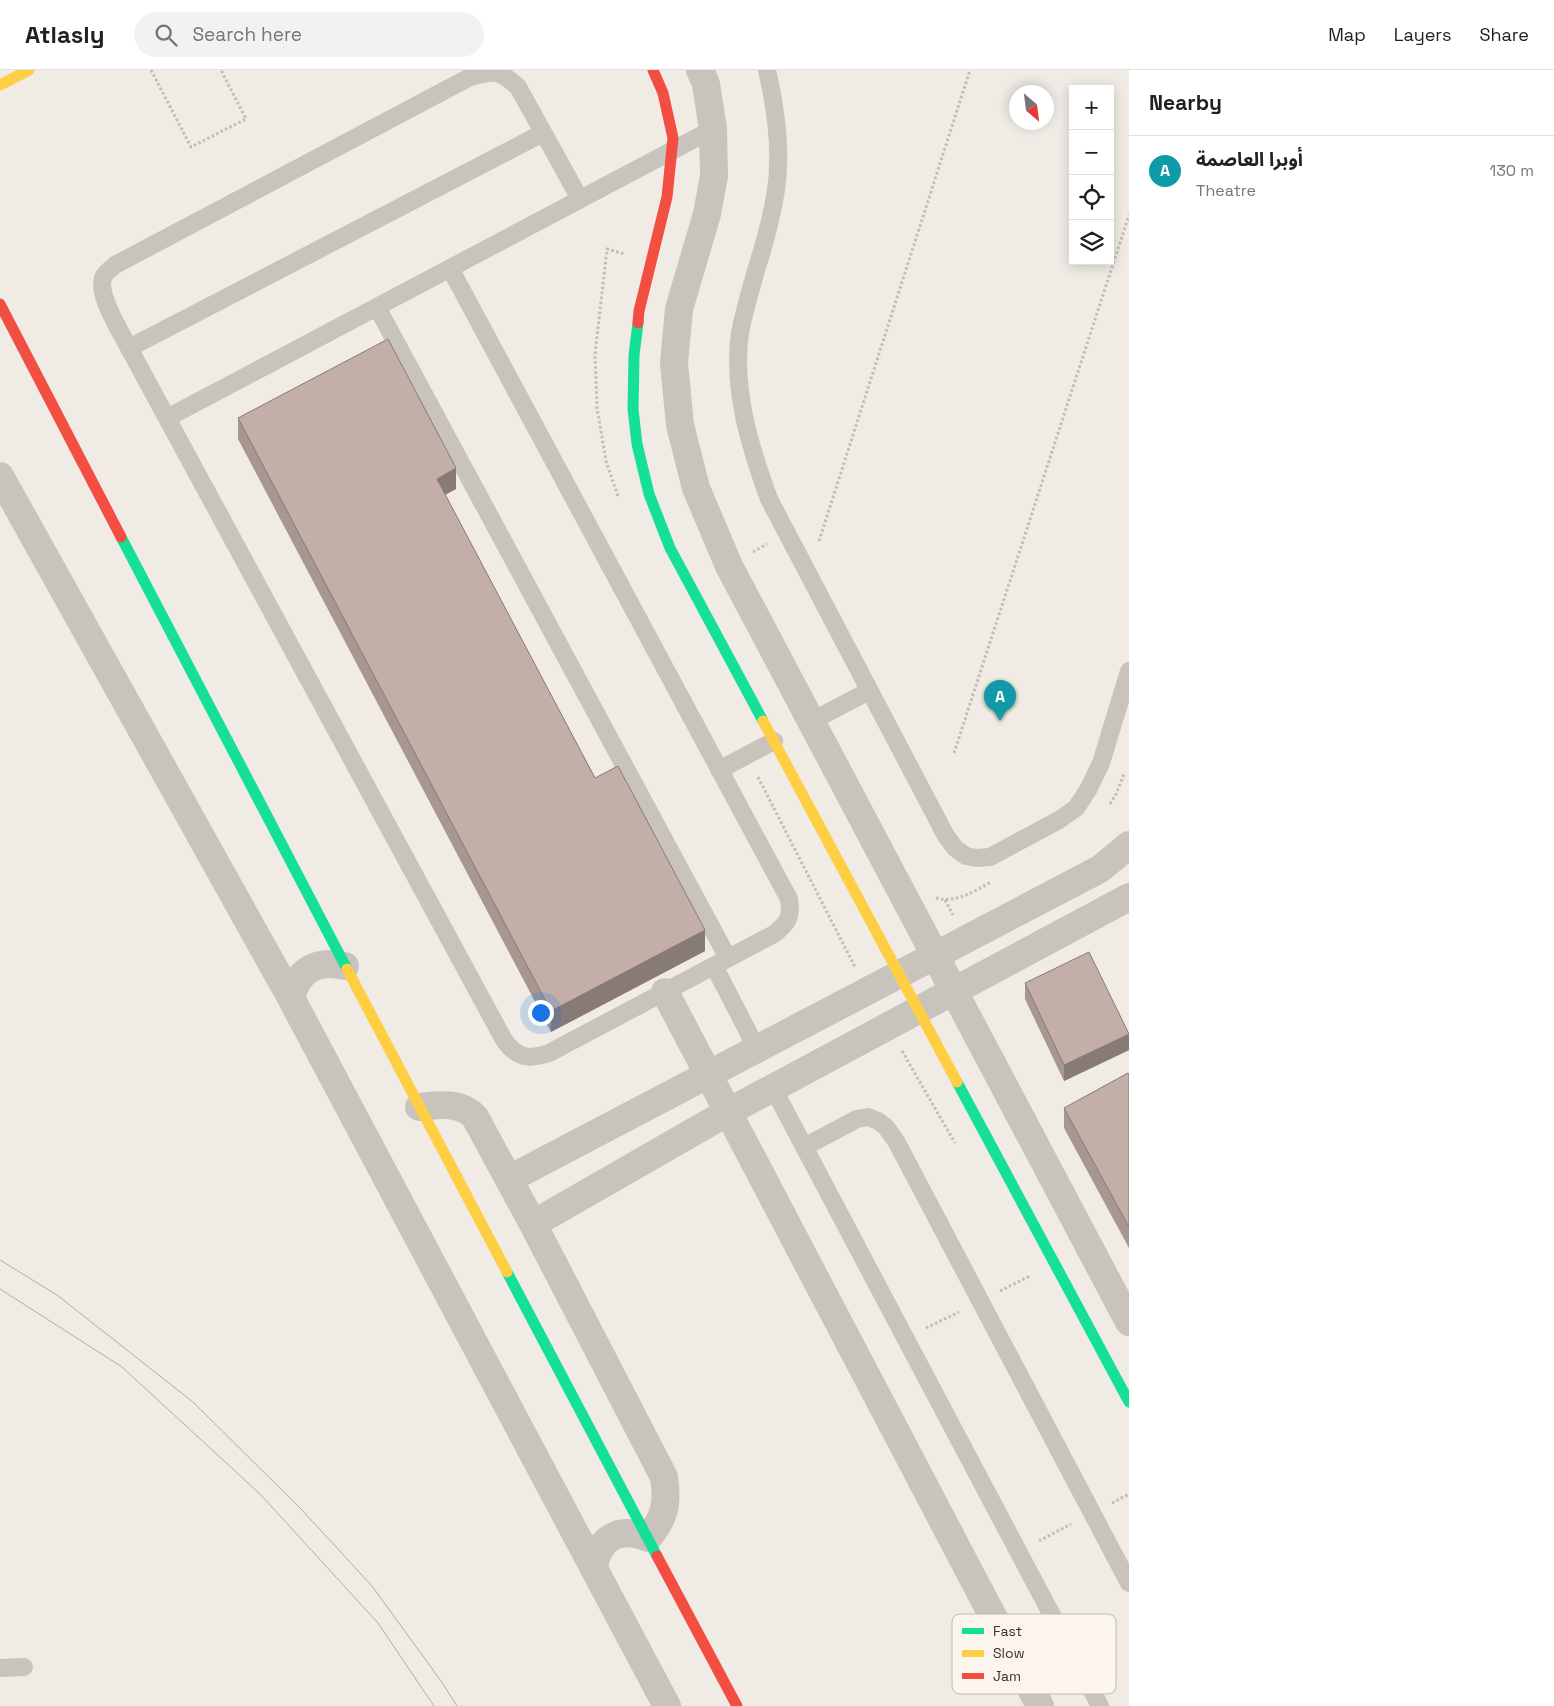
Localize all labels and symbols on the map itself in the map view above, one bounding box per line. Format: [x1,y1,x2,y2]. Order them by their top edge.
north arrow [1009,85,1054,130]
pin: A [984,680,1016,721]
your location [528,1000,554,1026]
legend [952,1614,1116,1694]
text: Fast [993,1622,1022,1640]
text: Slow [993,1644,1025,1662]
text: Jam [993,1667,1021,1685]

